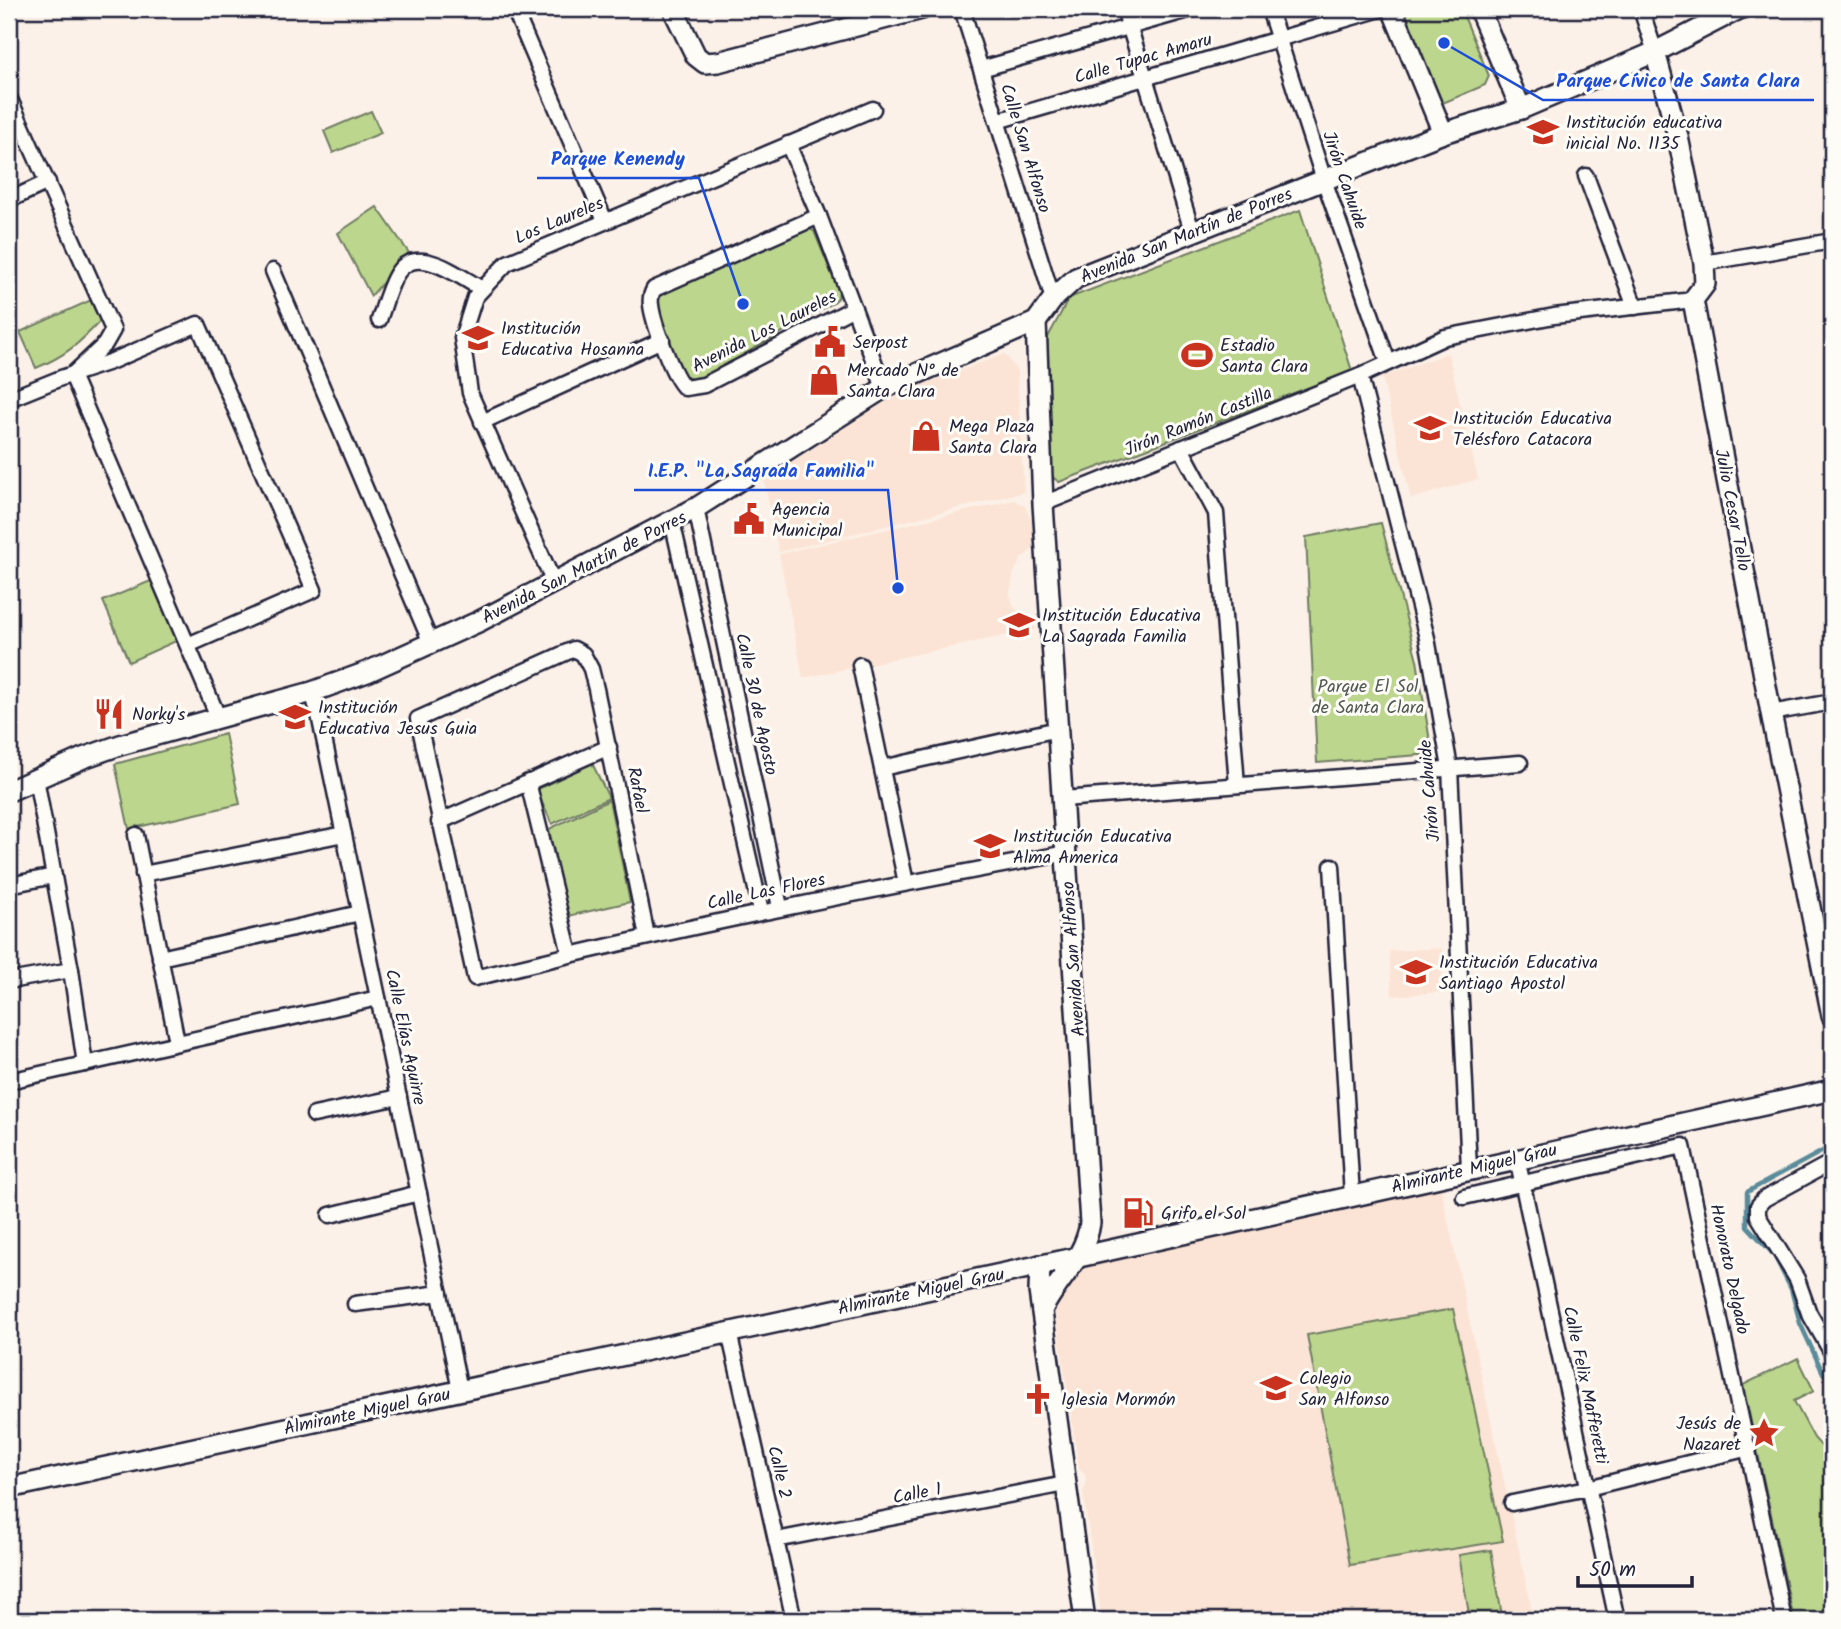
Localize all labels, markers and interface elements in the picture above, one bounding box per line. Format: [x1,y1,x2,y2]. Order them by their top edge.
street label: Calle Tupac Amaru [1071,26,1216,93]
callout: Parque Cívico de Santa Clara [1543,60,1814,100]
text: Parque Cívico de Santa Clara [1556,67,1800,97]
street label: Calle San Alfonso [991,80,1058,217]
place label: Institución educativa inicial No. 1135 [1566,109,1722,159]
school or university icon: Institución educativa inicial No. 1135 [1526,115,1560,149]
street label: Jirón Cahuide [1313,127,1374,234]
callout: Parque Kenendy [537,138,699,178]
text: Parque Kenendy [551,145,685,175]
street label: Avenida San Martín de Porres [1076,180,1297,292]
street label: Los Laureles [511,190,609,253]
street label: Avenida Los Laureles [687,283,842,381]
place label: Institución Educativa Hosanna [501,315,644,365]
school or university icon: Institución Educativa Hosanna [461,321,495,355]
public building icon: Serpost [813,325,847,359]
place label: Serpost [853,329,909,358]
place label: Estadio Santa Clara [1220,332,1308,382]
sports icon: Estadio Santa Clara [1180,338,1214,372]
place label: Mercado N° de Santa Clara [847,357,959,407]
shop icon: Mercado N° de Santa Clara [807,363,841,397]
street label: Jirón Ramón Castilla [1120,379,1277,465]
place label: Institución Educativa Telésforo Catacora [1453,405,1612,455]
school or university icon: Institución Educativa Telésforo Catacora [1413,411,1447,445]
place label: Mega Plaza Santa Clara [949,413,1037,463]
shop icon: Mega Plaza Santa Clara [909,419,943,453]
street label: Julio Cesar Tello [1705,447,1758,574]
callout: I.E.P. "La Sagrada Familia" [634,450,888,490]
text: I.E.P. "La Sagrada Familia" [648,457,874,487]
place label: Agencia Municipal [772,496,843,546]
public building icon: Agencia Municipal [732,502,766,536]
street label: Avenida San Martín de Porres [477,504,692,633]
place label: Institución Educativa La Sagrada Familia [1042,602,1201,652]
school or university icon: Institución Educativa La Sagrada Familia [1002,608,1036,642]
street label: Calle 30 de Agosto [726,631,785,778]
park label: Parque El Sol de Santa Clara [1312,673,1424,723]
place label: Institución Educativa Jesus Guia [318,694,477,744]
restaurant icon: Norky's [92,697,126,731]
school or university icon: Institución Educativa Jesus Guia [278,700,312,734]
place label: Norky's [132,701,186,730]
street label: Jirón Cahuide [1412,739,1449,843]
street label: Rafael [618,765,655,817]
place label: Institución Educativa Alma America [1013,823,1172,873]
school or university icon: Institución Educativa Alma America [973,829,1007,863]
street label: Calle Las Flores [704,866,828,919]
street label: Avenida San Alfonso [1055,880,1094,1038]
place label: Institución Educativa Santiago Apostol [1439,949,1598,999]
school or university icon: Institución Educativa Santiago Apostol [1399,955,1433,989]
street label: Calle Elías Aguirre [376,967,433,1108]
street label: Almirante Miguel Grau [1388,1136,1561,1203]
fuel station icon: Grifo el Sol [1121,1196,1155,1230]
place label: Grifo el Sol [1161,1200,1247,1229]
street label: Honorato Delgado [1701,1201,1757,1337]
street label: Almirante Miguel Grau [835,1261,1008,1324]
street label: Calle Felix Mafferetti [1554,1304,1616,1468]
place label: Colegio San Alfonso [1299,1365,1390,1415]
school or university icon: Colegio San Alfonso [1259,1371,1293,1405]
street label: Almirante Miguel Grau [281,1381,454,1444]
church icon: Iglesia Mormón [1021,1382,1055,1416]
place label: Iglesia Mormón [1061,1386,1176,1415]
place label: Jesús de Nazaret [1676,1410,1742,1460]
place icon: Jesús de Nazaret [1747,1416,1781,1450]
street label: Calle 2 [758,1443,799,1502]
street label: Calle 1 [890,1476,944,1513]
scale bar [1578,1545,1692,1589]
text: 50 m [1589,1554,1636,1587]

